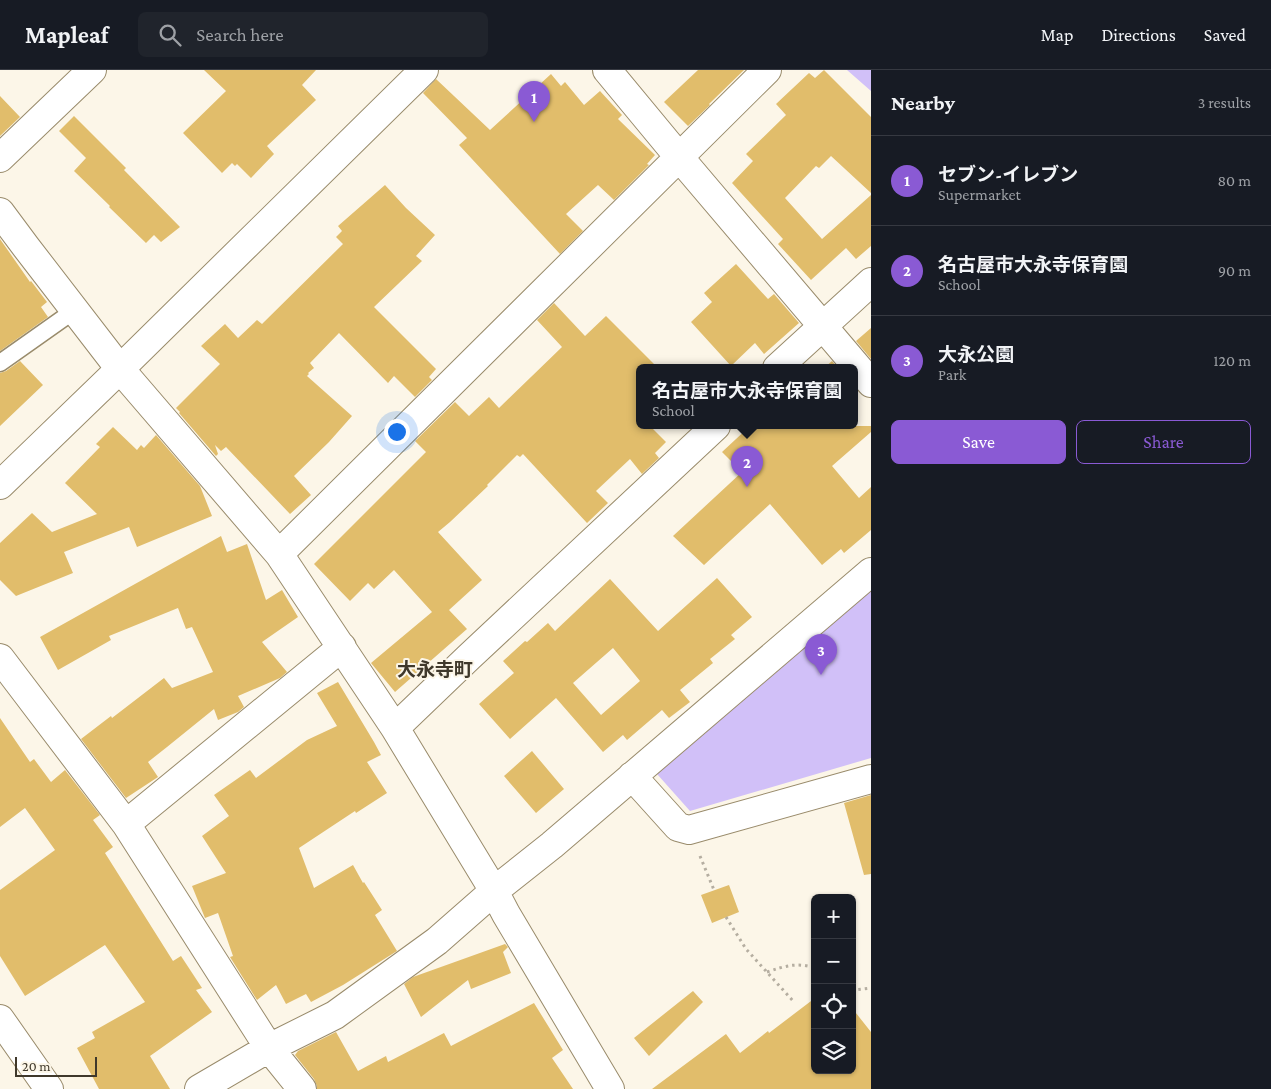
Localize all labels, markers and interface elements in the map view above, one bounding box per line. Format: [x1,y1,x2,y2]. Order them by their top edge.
search box [138,12,488,57]
text: Mapleaf [25,21,108,48]
icon: search [156,21,184,49]
text: Search here [196,24,284,45]
text: Map [1041,25,1073,45]
text: Directions [1101,25,1176,45]
text: Saved [1204,25,1246,45]
pin: 1 [518,81,550,122]
text: Nearby [891,91,955,115]
text: 3 results [1198,94,1251,111]
text: セブン-イレブン [938,164,1078,185]
text: 1 [904,172,910,189]
text: 80 m [1217,172,1251,189]
text: Supermarket [938,186,1021,203]
text: 名古屋市大永寺保育園 [938,254,1128,275]
text: 2 [903,262,911,279]
text: 90 m [1218,262,1251,279]
text: School [938,276,981,293]
text: 大永公園 [938,344,1014,365]
text: 3 [903,352,911,369]
text: 120 m [1213,352,1251,369]
popup [636,364,858,429]
text: Park [938,366,966,383]
text: 名古屋市大永寺保育園 [652,380,842,401]
text: School [652,402,695,419]
your location [384,419,410,445]
button: Save [891,420,1066,464]
button: Share [1076,420,1251,464]
pin: 2 [731,446,763,487]
pin: 3 [805,634,837,675]
district label: 大永寺町 [397,659,473,680]
map controls [811,894,856,1074]
button: + [811,894,856,939]
button: − [811,939,856,984]
button: locate [811,984,856,1029]
button: layers [811,1029,856,1074]
scale bar [15,1054,98,1077]
text: 20 m [22,1058,50,1074]

